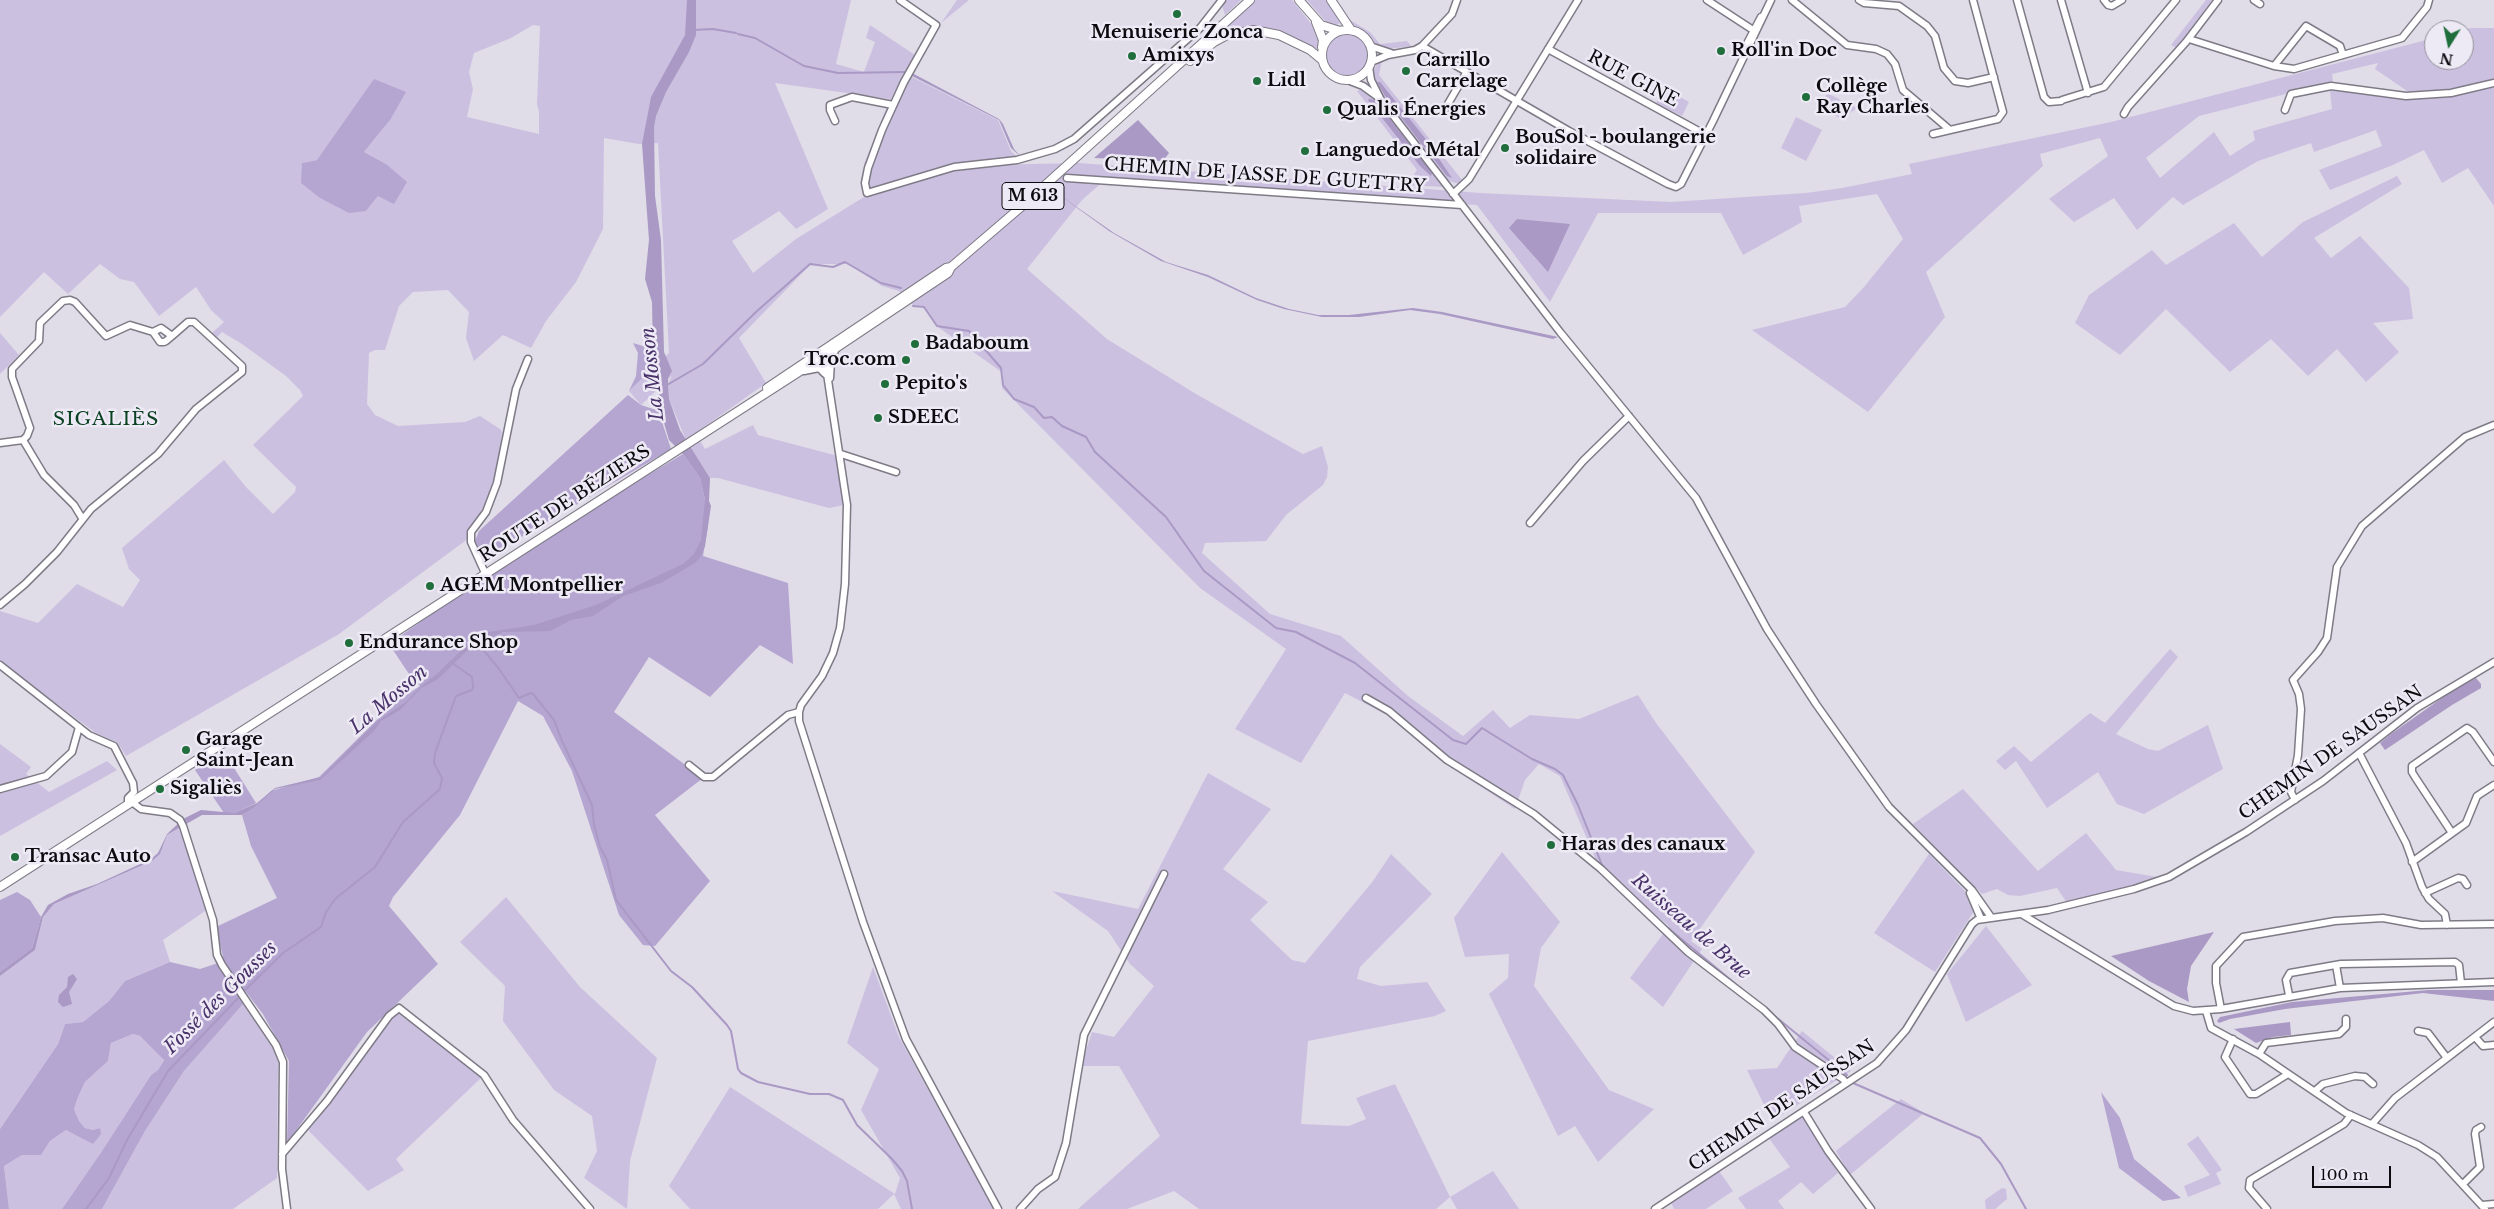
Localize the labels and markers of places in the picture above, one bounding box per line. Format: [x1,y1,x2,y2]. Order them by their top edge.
marker: Menuiserie Zonca [1171,8,1183,20]
place label: Menuiserie Zonca [1091,22,1263,44]
place label: Roll'in Doc [1731,40,1837,62]
place label: Amixys [1142,45,1214,67]
marker: Roll'in Doc [1715,45,1727,57]
marker: Amixys [1126,50,1138,62]
place label: Carrillo Carrelage [1416,50,1508,92]
marker: Carrillo Carrelage [1400,65,1412,77]
place label: Lidl [1267,70,1306,92]
marker: Lidl [1251,75,1263,87]
place label: Collège Ray Charles [1816,76,1929,118]
marker: Collège Ray Charles [1800,91,1812,103]
place label: Qualis Énergies [1337,99,1486,121]
marker: Qualis Énergies [1321,104,1333,116]
place label: BouSol - boulangerie solidaire [1515,127,1716,170]
place label: Languedoc Métal [1315,140,1480,162]
marker: BouSol - boulangerie solidaire [1499,142,1511,154]
marker: Languedoc Métal [1299,145,1311,157]
place label: Badaboum [925,333,1029,355]
marker: Badaboum [909,338,921,350]
place label: Troc.com [804,349,896,371]
marker: Troc.com [900,354,912,366]
place label: Pepito's [895,373,967,395]
marker: Pepito's [879,378,891,390]
place label: SDEEC [888,407,959,429]
marker: SDEEC [872,412,884,424]
place label: AGEM Montpellier [440,575,623,597]
marker: AGEM Montpellier [424,580,436,592]
place label: Endurance Shop [359,632,518,654]
marker: Endurance Shop [343,637,355,649]
place label: Garage Saint-Jean [196,729,294,772]
marker: Garage Saint-Jean [180,744,192,756]
place label: Sigaliès [170,778,242,800]
marker: Sigaliès [154,783,166,795]
place label: Haras des canaux [1561,834,1725,856]
marker: Haras des canaux [1545,839,1557,851]
place label: Transac Auto [25,846,151,868]
marker: Transac Auto [9,851,21,863]

